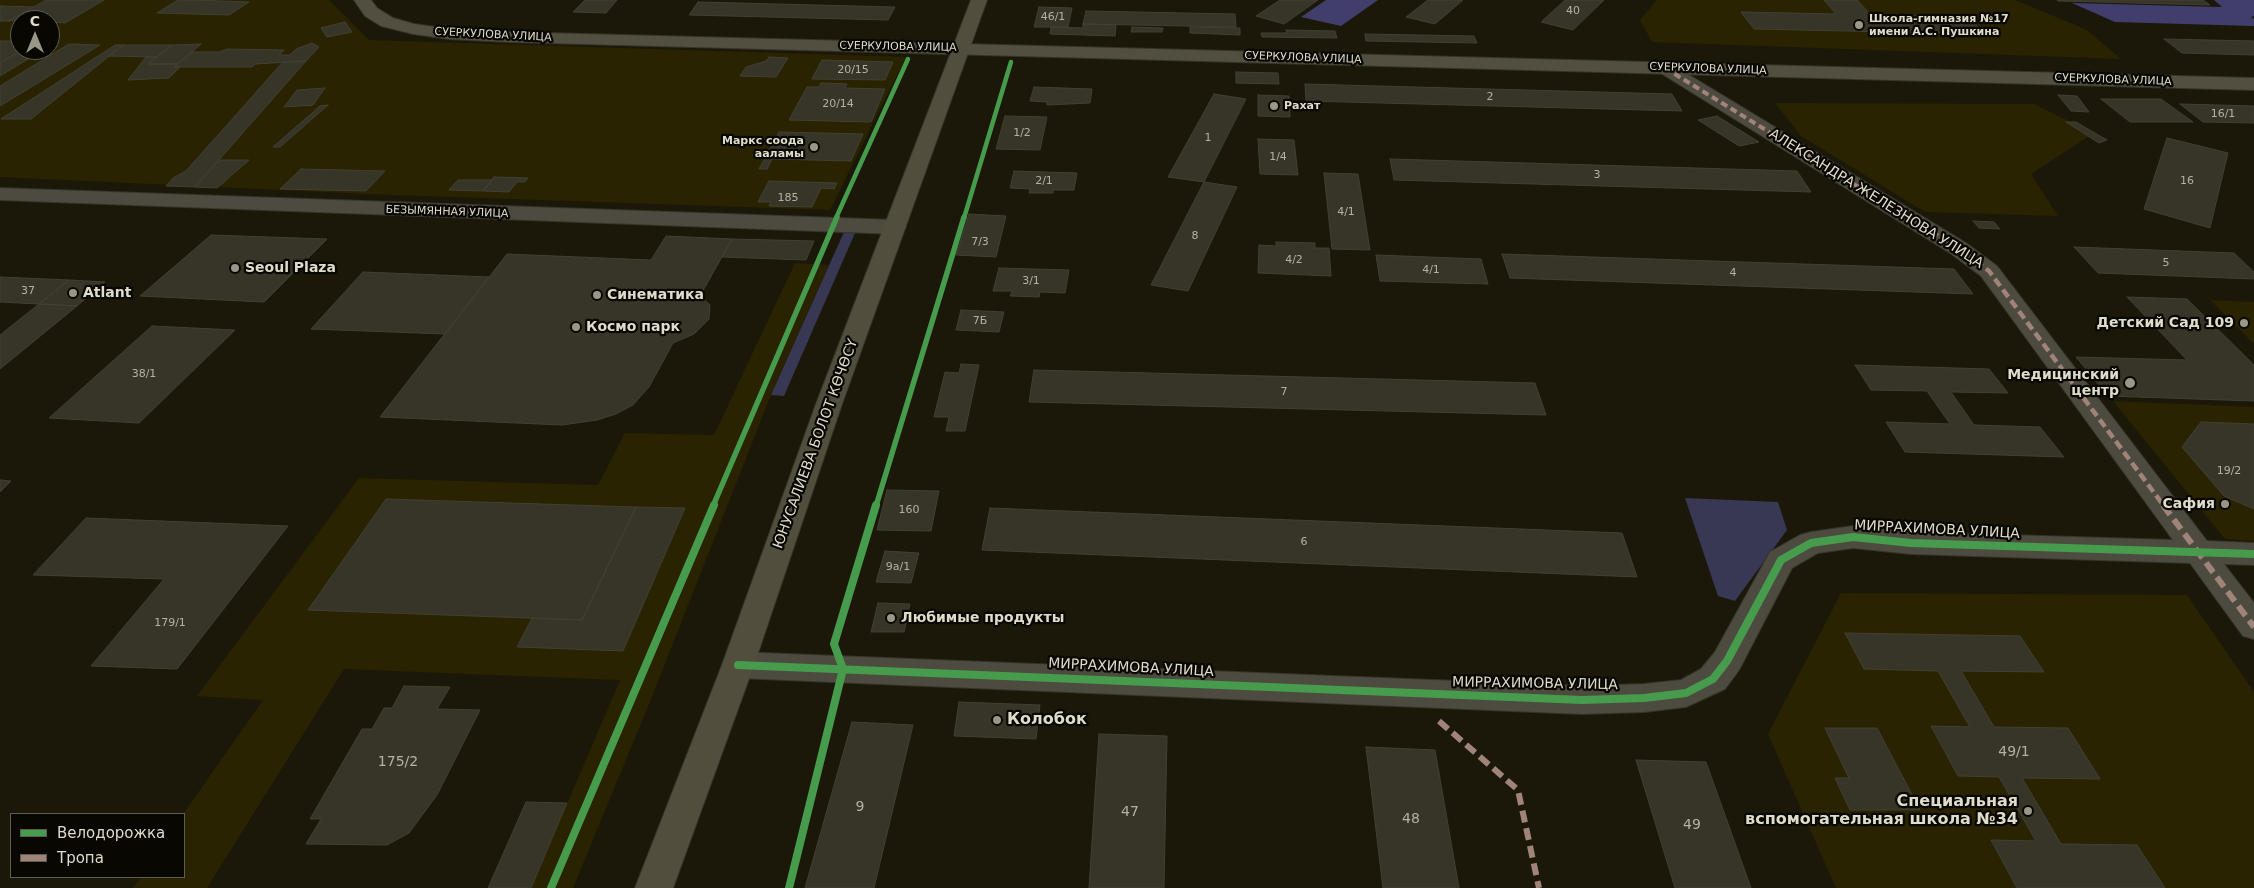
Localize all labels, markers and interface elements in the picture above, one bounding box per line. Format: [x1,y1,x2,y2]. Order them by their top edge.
house number: 40 [1566,4,1580,18]
north arrow [10,10,60,60]
house number: 46/1 [1041,10,1065,24]
place label: Школа-гимназия №17 имени А.С. Пушкина [1869,12,2009,38]
text: С [30,13,40,29]
marker: Школа-гимназия №17 имени А.С. Пушкина [1853,19,1865,31]
street label: СУЕРКУЛОВА УЛИЦА [434,25,552,45]
street label: СУЕРКУЛОВА УЛИЦА [839,39,957,55]
street label: СУЕРКУЛОВА УЛИЦА [1244,49,1362,67]
street label: СУЕРКУЛОВА УЛИЦА [1649,60,1767,78]
house number: 20/15 [837,63,869,77]
street label: СУЕРКУЛОВА УЛИЦА [2054,71,2172,89]
house number: 2 [1487,90,1493,104]
house number: 20/14 [822,97,854,111]
place label: Рахат [1284,99,1320,113]
marker: Рахат [1268,100,1280,112]
house number: 16/1 [2211,107,2235,121]
house number: 1/2 [1013,126,1031,140]
street label: АЛЕКСАНДРА ЖЕЛЕЗНОВА УЛИЦА [1766,126,1986,272]
house number: 1 [1205,131,1211,145]
place label: Маркс соода ааламы [722,134,804,160]
marker: Маркс соода ааламы [808,141,820,153]
house number: 1/4 [1269,150,1287,164]
house number: 3 [1594,168,1600,182]
house number: 2/1 [1035,174,1053,188]
house number: 16 [2180,174,2194,188]
house number: 185 [778,191,798,205]
street label: БЕЗЫМЯННАЯ УЛИЦА [385,203,509,221]
house number: 4/1 [1337,205,1355,219]
house number: 8 [1192,229,1198,243]
house number: 7/3 [971,235,989,249]
house number: 4/2 [1285,253,1303,267]
house number: 5 [2163,256,2169,270]
place label: Seoul Plaza [245,260,336,276]
marker: Seoul Plaza [229,262,241,274]
house number: 4/1 [1422,263,1440,277]
house number: 4 [1730,266,1736,280]
house number: 3/1 [1022,274,1040,288]
house number: 37 [21,284,35,298]
place label: Atlant [83,285,131,301]
marker: Atlant [67,287,79,299]
place label: Синематика [607,287,704,303]
marker: Синематика [591,289,603,301]
house number: 7Б [973,314,987,328]
place label: Детский Сад 109 [2097,315,2234,331]
marker: Детский Сад 109 [2238,317,2250,329]
place label: Космо парк [586,319,680,335]
marker: Космо парк [570,321,582,333]
street label: ЮНУСАЛИЕВА БОЛОТ КӨЧӨСҮ [770,337,862,551]
house number: 38/1 [132,367,156,381]
place label: Медицинский центр [2007,367,2119,400]
marker: Медицинский центр [2123,376,2137,390]
house number: 7 [1281,385,1287,399]
house number: 19/2 [2217,464,2241,478]
place label: Сафия [2163,496,2215,512]
marker: Сафия [2219,498,2231,510]
house number: 160 [899,503,919,517]
street label: МИРРАХИМОВА УЛИЦА [1854,517,2020,543]
house number: 6 [1301,535,1307,549]
house number: 9а/1 [886,560,910,574]
place label: Любимые продукты [901,610,1064,626]
marker: Любимые продукты [885,612,897,624]
house number: 179/1 [154,616,186,630]
street label: МИРРАХИМОВА УЛИЦА [1048,655,1214,681]
street label: МИРРАХИМОВА УЛИЦА [1452,674,1618,694]
place label: Колобок [1007,710,1087,730]
marker: Колобок [991,714,1003,726]
house number: 49/1 [1998,744,2030,760]
house number: 175/2 [378,754,418,770]
place label: Специальная вспомогательная школа №34 [1745,792,2018,830]
house number: 9 [856,799,864,815]
house number: 47 [1121,804,1139,820]
marker: Специальная вспомогательная школа №34 [2022,805,2034,817]
house number: 48 [1402,811,1420,827]
legend [10,813,185,878]
house number: 49 [1683,817,1701,833]
text: Велодорожка [57,824,165,842]
text: Тропа [57,849,104,867]

